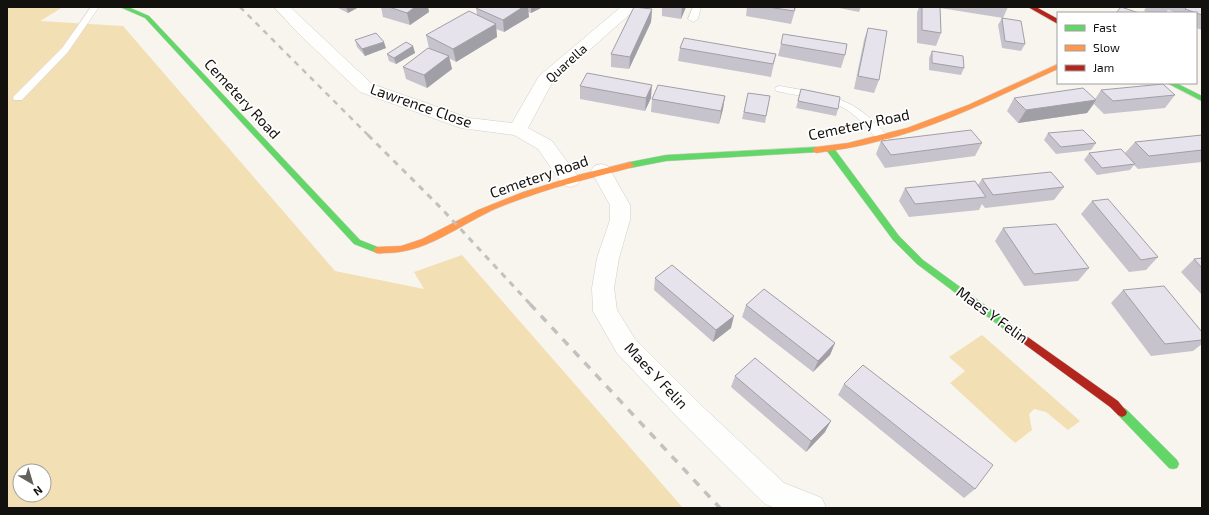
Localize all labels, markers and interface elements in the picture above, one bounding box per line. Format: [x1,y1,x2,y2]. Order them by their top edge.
legend [1057,12,1197,84]
text: Fast [1093,20,1117,34]
street label: Quarella [542,40,590,86]
text: Slow [1093,40,1120,54]
street label: Cemetery Road [201,54,284,142]
text: Jam [1093,60,1114,74]
street label: Lawrence Close [368,79,475,131]
street label: Cemetery Road [807,105,911,144]
street label: Cemetery Road [487,151,590,201]
street label: Maes Y Felin [953,282,1032,346]
street label: Maes Y Felin [621,338,692,412]
north arrow [12,463,52,503]
text: N [31,484,46,499]

